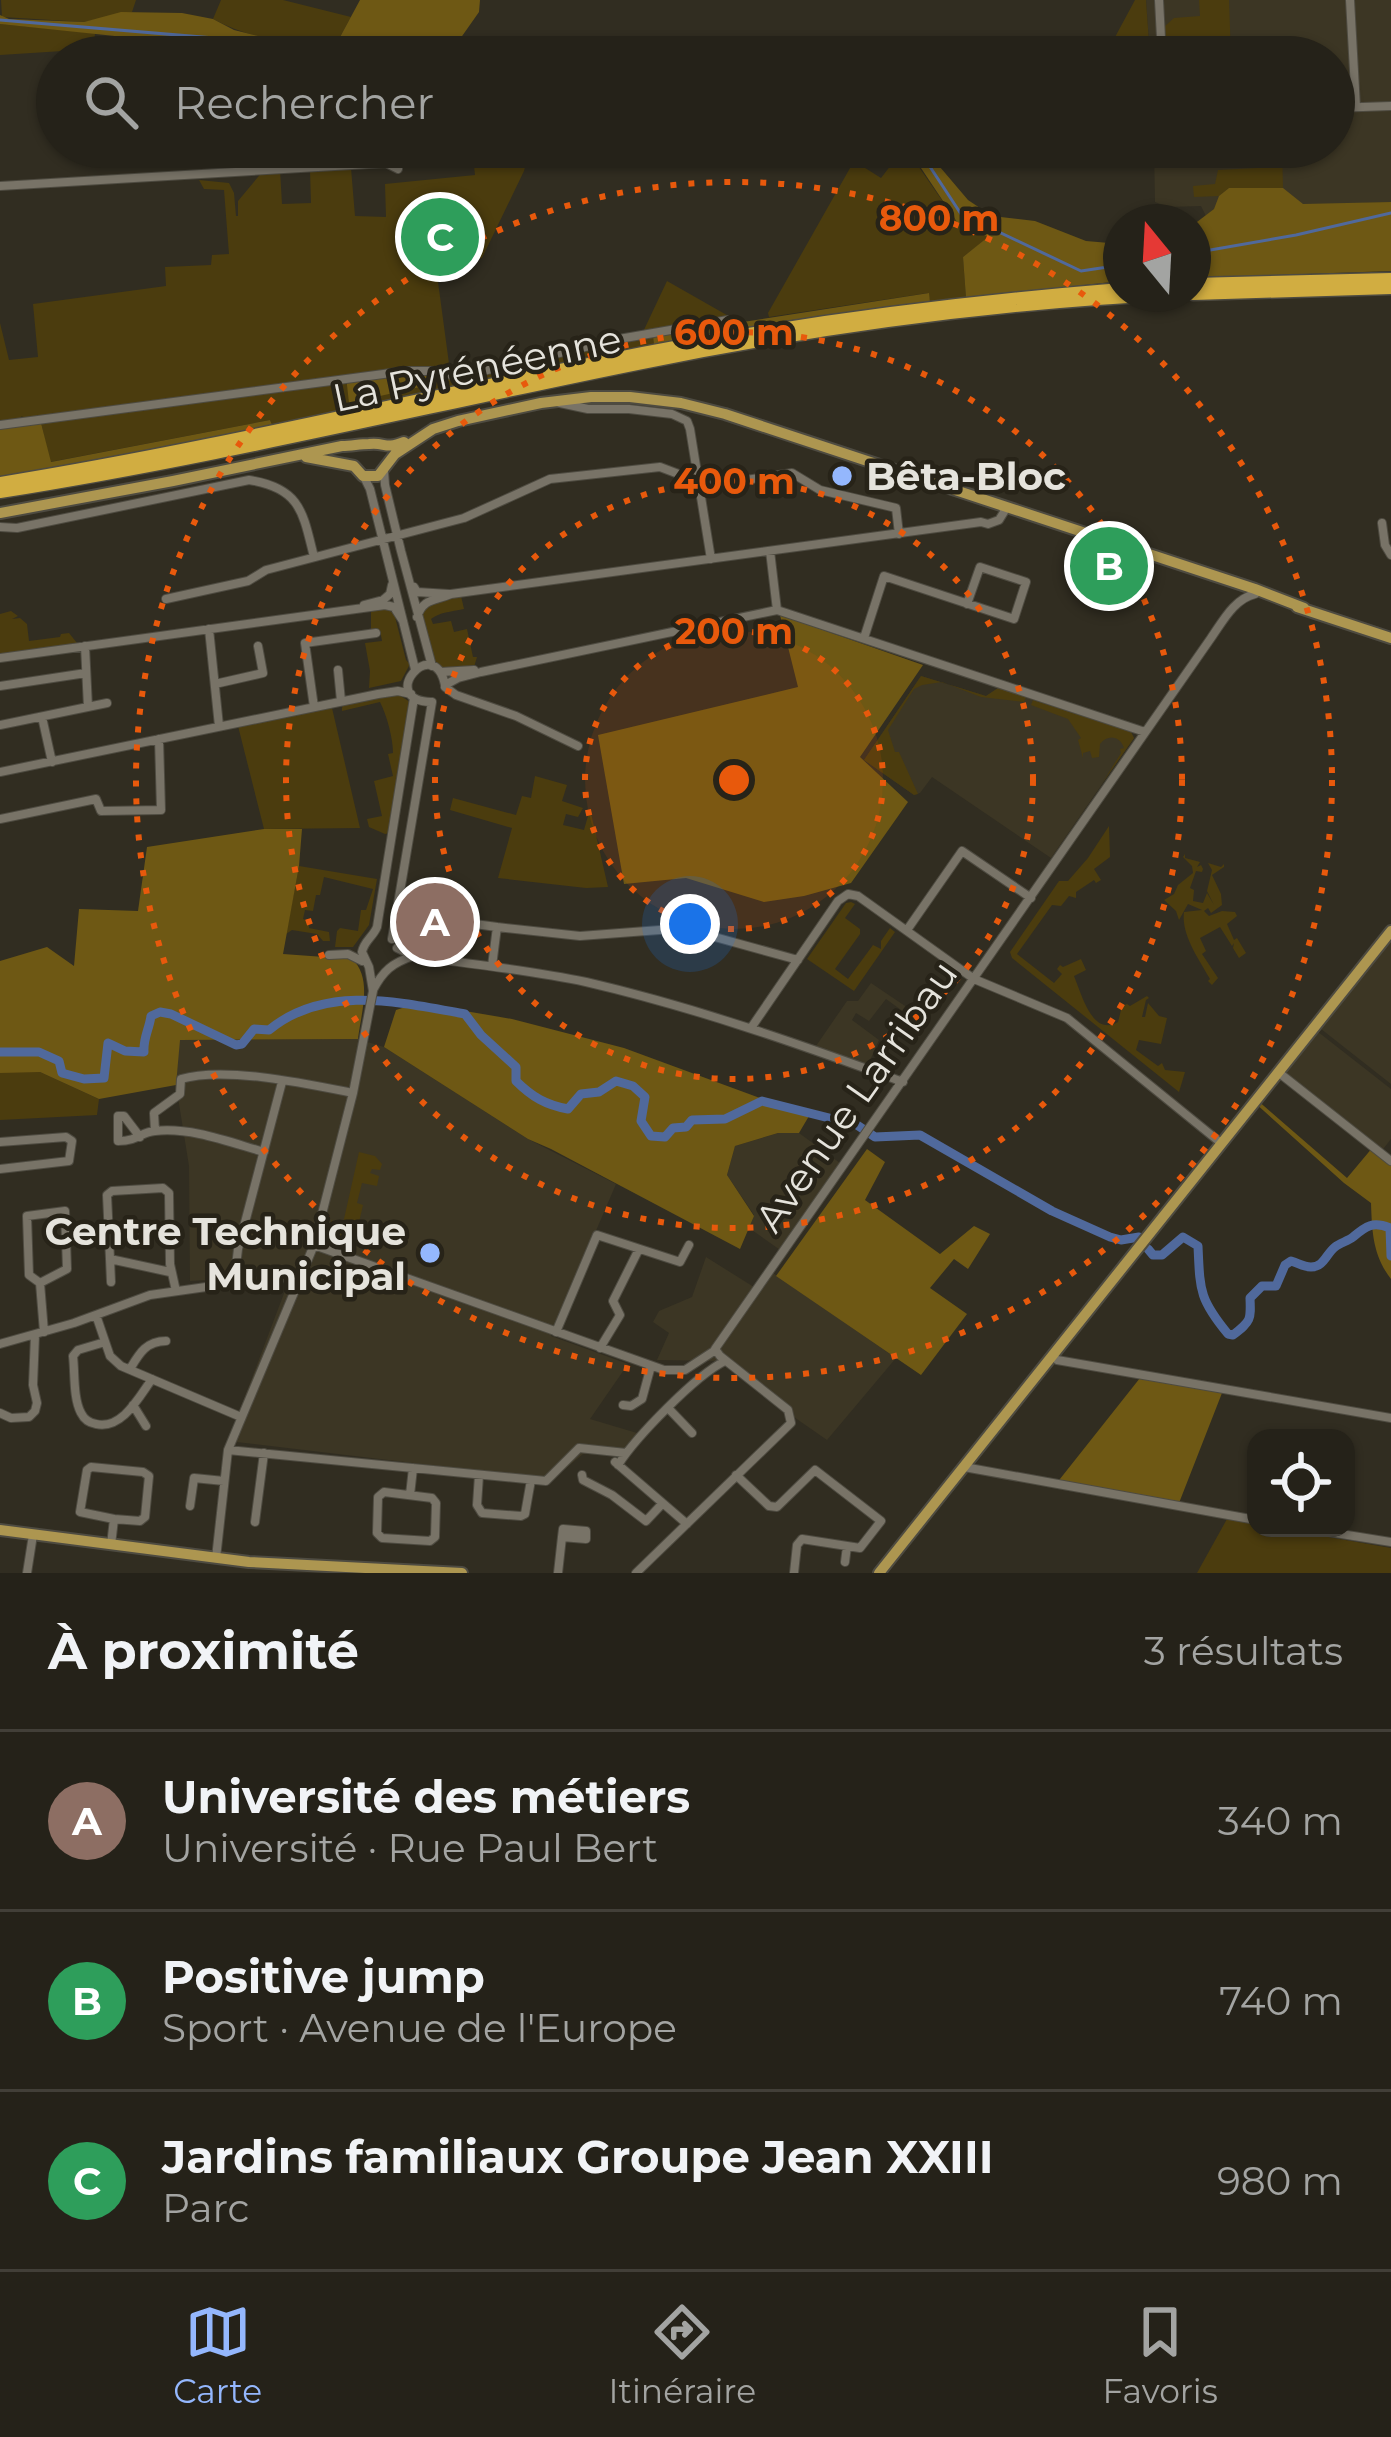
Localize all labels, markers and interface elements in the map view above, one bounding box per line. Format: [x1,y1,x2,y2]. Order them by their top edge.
search box [36,36,1355,168]
icon: search [78,69,144,135]
text: Rechercher [174,75,434,130]
pin: C [401,192,479,282]
text: 800 m [879,196,999,240]
north arrow [1103,204,1211,312]
text: 600 m [674,310,794,354]
street label: La Pyrénéenne [328,314,626,422]
place label: Bêta-Bloc [866,452,1066,500]
text: 400 m [673,459,795,503]
marker: Bêta-Bloc [829,463,855,489]
pin: B [1070,521,1148,611]
text: 200 m [675,609,793,653]
centre of rings [713,759,755,801]
pin: A [396,877,474,967]
your location [660,894,720,954]
street label: Avenue Larribau [745,951,967,1241]
place label: Centre Technique Municipal [44,1207,406,1300]
marker: Centre Technique Municipal [417,1240,443,1266]
map controls [1247,1429,1355,1537]
button: locate [1247,1429,1355,1537]
text: À proximité [48,1620,359,1682]
text: 3 résultats [1144,1627,1343,1675]
text: Université des métiers [162,1769,690,1824]
text: A [72,1797,102,1845]
text: 340 m [1218,1797,1343,1845]
text: Université · Rue Paul Bert [162,1824,658,1872]
text: Positive jump [162,1949,485,2004]
text: B [72,1977,102,2025]
text: 740 m [1219,1977,1343,2025]
text: Sport · Avenue de l'Europe [162,2004,677,2052]
text: Jardins familiaux Groupe Jean XXIII [162,2129,993,2184]
text: C [73,2157,101,2205]
text: 980 m [1217,2157,1343,2205]
text: Parc [162,2184,250,2232]
tab: Carte [173,2299,262,2411]
tab: Itinéraire [609,2299,756,2411]
tab: Favoris [1102,2299,1218,2411]

